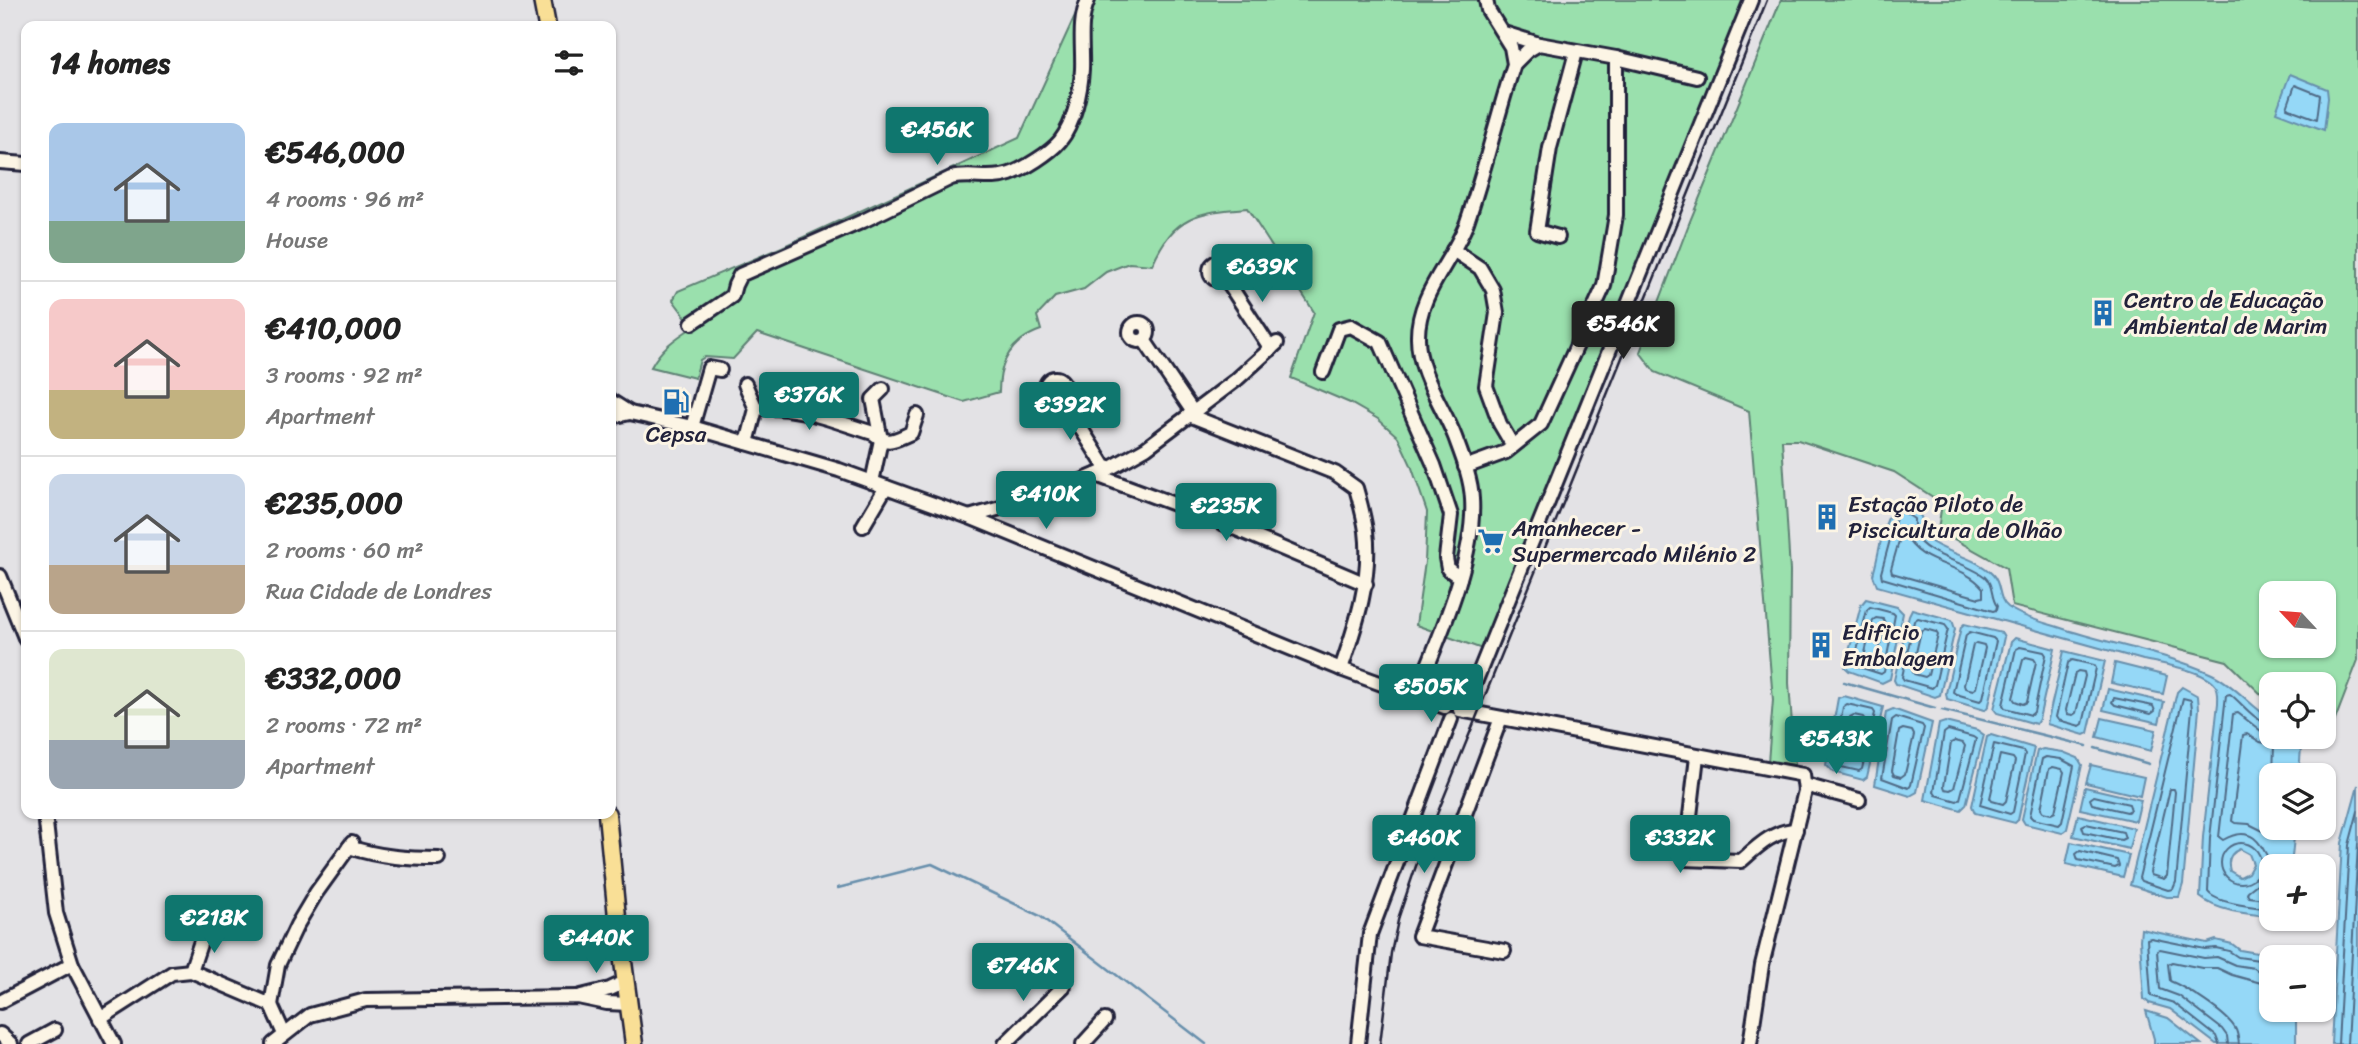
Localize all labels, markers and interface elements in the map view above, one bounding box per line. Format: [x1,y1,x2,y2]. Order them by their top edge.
text: 14 homes [49,36,170,90]
icon: filters [550,44,588,82]
pin: €456K [888,108,986,167]
text: €456K [902,109,972,150]
text: €546,000 [266,125,405,179]
icon: home [105,151,189,235]
text: 4 rooms · 96 m² [266,179,424,220]
text: House [266,220,328,261]
pin: €639K [1213,244,1311,304]
text: €639K [1227,246,1297,287]
place label: Centro de Educação Ambiental de Marim [2123,280,2328,347]
building icon: Centro de Educação Ambiental de Marim [2088,298,2118,328]
text: €410,000 [266,301,401,355]
pin: €546K [1574,302,1672,361]
text: €546K [1588,303,1658,344]
icon: home [105,327,189,411]
text: 3 rooms · 92 m² [266,355,423,396]
pin: €376K [760,372,858,432]
text: €376K [775,374,843,415]
pin: €392K [1021,382,1119,442]
text: €392K [1035,384,1105,425]
fuel station icon: Cepsa [661,387,691,417]
text: Apartment [266,396,375,437]
place label: Cepsa [646,414,707,455]
pin: €410K [997,472,1095,531]
text: €410K [1012,473,1080,514]
text: €235,000 [266,476,403,530]
pin: €235K [1177,484,1275,543]
place label: Estação Piloto de Piscicultura de Olhão [1848,484,2063,551]
text: €235K [1191,485,1261,526]
icon: home [105,502,189,586]
building icon: Estação Piloto de Piscicultura de Olhão [1812,502,1842,532]
place label: Amanhecer - Supermercado Milénio 2 [1511,508,1756,575]
supermarket icon: Amanhecer - Supermercado Milénio 2 [1476,526,1506,556]
text: 2 rooms · 60 m² [266,530,424,571]
text: Rua Cidade de Londres [266,571,492,612]
north arrow [2259,581,2336,658]
map controls [2259,581,2336,1022]
place label: Edificio Embalagem [1842,612,1955,679]
building icon: Edificio Embalagem [1806,630,1836,660]
text: €332,000 [266,651,401,705]
pin: €505K [1382,664,1480,724]
text: €505K [1395,666,1467,707]
button: locate [2259,672,2336,749]
icon: home [105,677,189,761]
text: 2 rooms · 72 m² [266,705,422,746]
pin: €543K [1787,716,1885,776]
text: €543K [1801,718,1871,759]
text: Apartment [266,746,375,787]
button: layers [2259,763,2336,840]
pin: €460K [1375,816,1473,875]
pin: €332K [1631,816,1729,875]
text: €460K [1388,817,1460,858]
text: €332K [1646,817,1714,858]
button: + [2259,854,2336,931]
pin: €218K [165,895,263,955]
text: €218K [181,897,247,938]
pin: €440K [547,916,645,975]
text: €440K [560,917,632,958]
pin: €746K [974,944,1072,1003]
text: €746K [988,945,1058,986]
button: − [2259,945,2336,1022]

